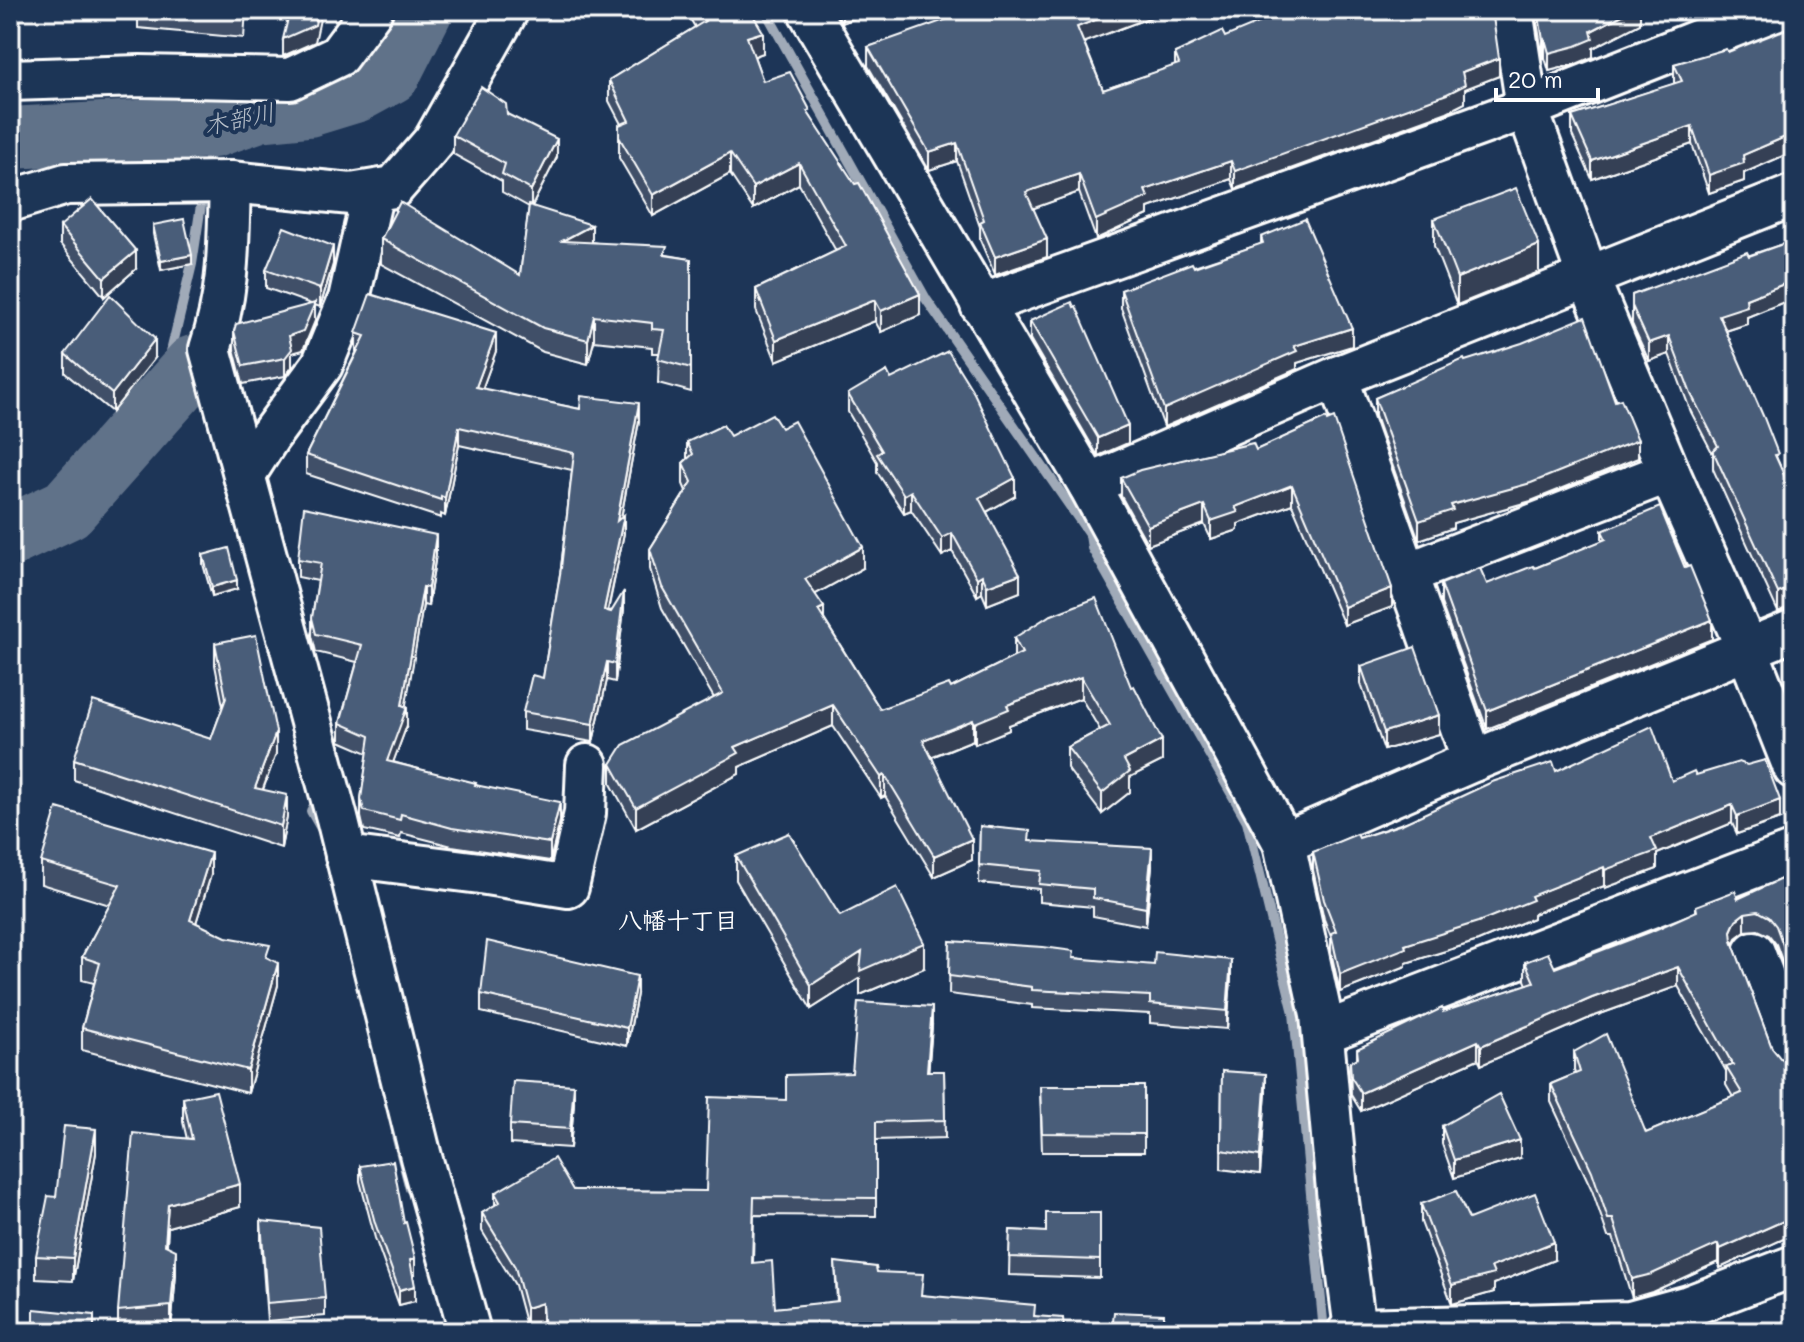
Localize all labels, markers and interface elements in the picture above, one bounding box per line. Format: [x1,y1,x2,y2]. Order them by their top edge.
scale bar [1496,52,1598,102]
text: 20 m [1508,63,1563,94]
water label: 木部川 [201,95,277,141]
district label: 八幡十丁目 [618,904,738,935]

